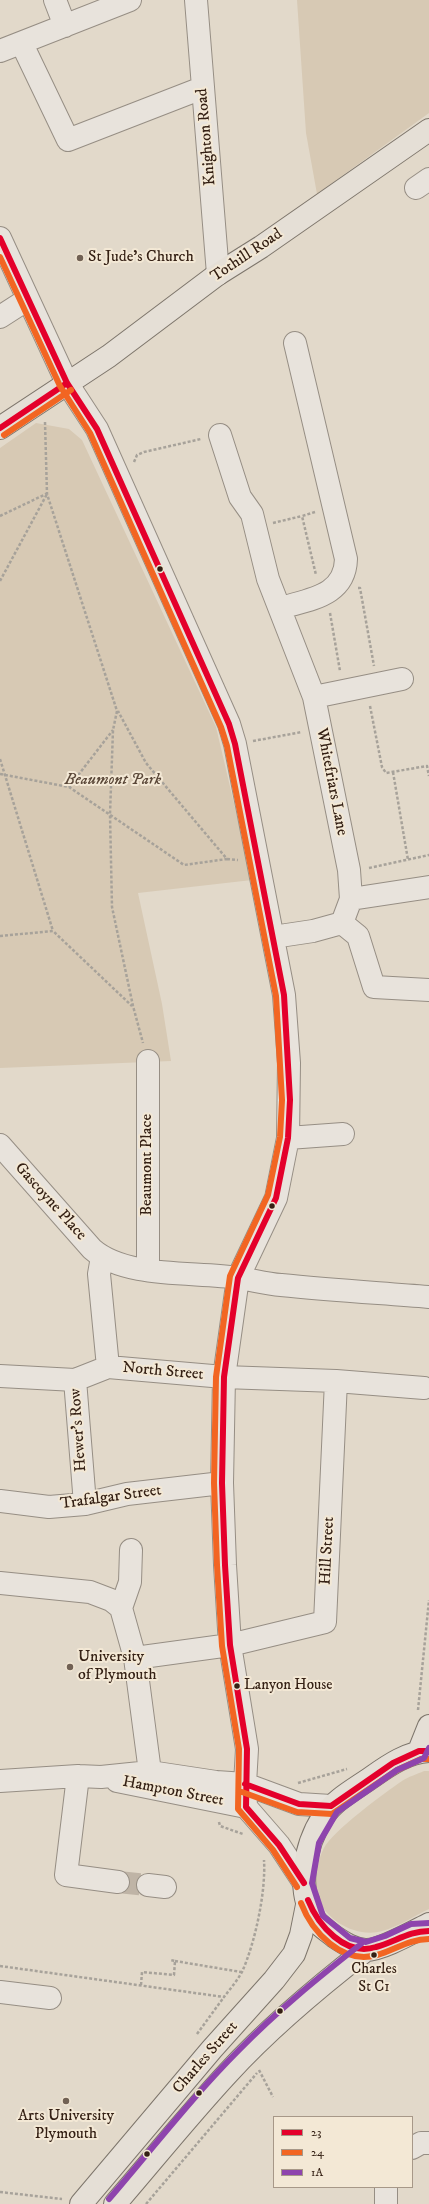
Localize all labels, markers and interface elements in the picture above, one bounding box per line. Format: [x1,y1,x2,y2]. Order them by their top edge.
street label: Knighton Road [193,88,221,186]
street label: Tothill Road [208,225,286,287]
place label: St Jude's Church [88,248,194,268]
marker: St Jude's Church [75,253,85,263]
unlabelled marker [155,564,165,574]
street label: Whitefriars Lane [311,727,351,837]
park label: Beaumont Park [65,771,161,791]
street label: Beaumont Place [138,1114,158,1216]
street label: Gascoyne Place [10,1159,90,1245]
unlabelled marker [267,1201,277,1211]
street label: North Street [122,1359,204,1385]
street label: Hewer's Row [67,1388,91,1472]
street label: Trafalgar Street [59,1481,163,1515]
street label: Hill Street [317,1516,339,1586]
place label: University of Plymouth [78,1648,157,1686]
marker: University of Plymouth [65,1662,75,1672]
place label: Lanyon House [244,1677,332,1695]
marker: Lanyon House [232,1681,242,1691]
street label: Hampton Street [121,1773,225,1811]
marker: Charles St C1 [369,1950,379,1960]
place label: Charles St C1 [351,1961,397,1996]
unlabelled marker [275,2006,285,2016]
street label: Charles Street [169,2018,243,2098]
unlabelled marker [194,2088,204,2098]
marker: Arts University Plymouth [61,2096,71,2106]
place label: Arts University Plymouth [18,2107,114,2145]
legend [273,2116,413,2188]
text: 23 [311,2125,321,2140]
text: 24 [311,2145,324,2160]
unlabelled marker [142,2149,152,2159]
text: 1A [311,2165,323,2180]

